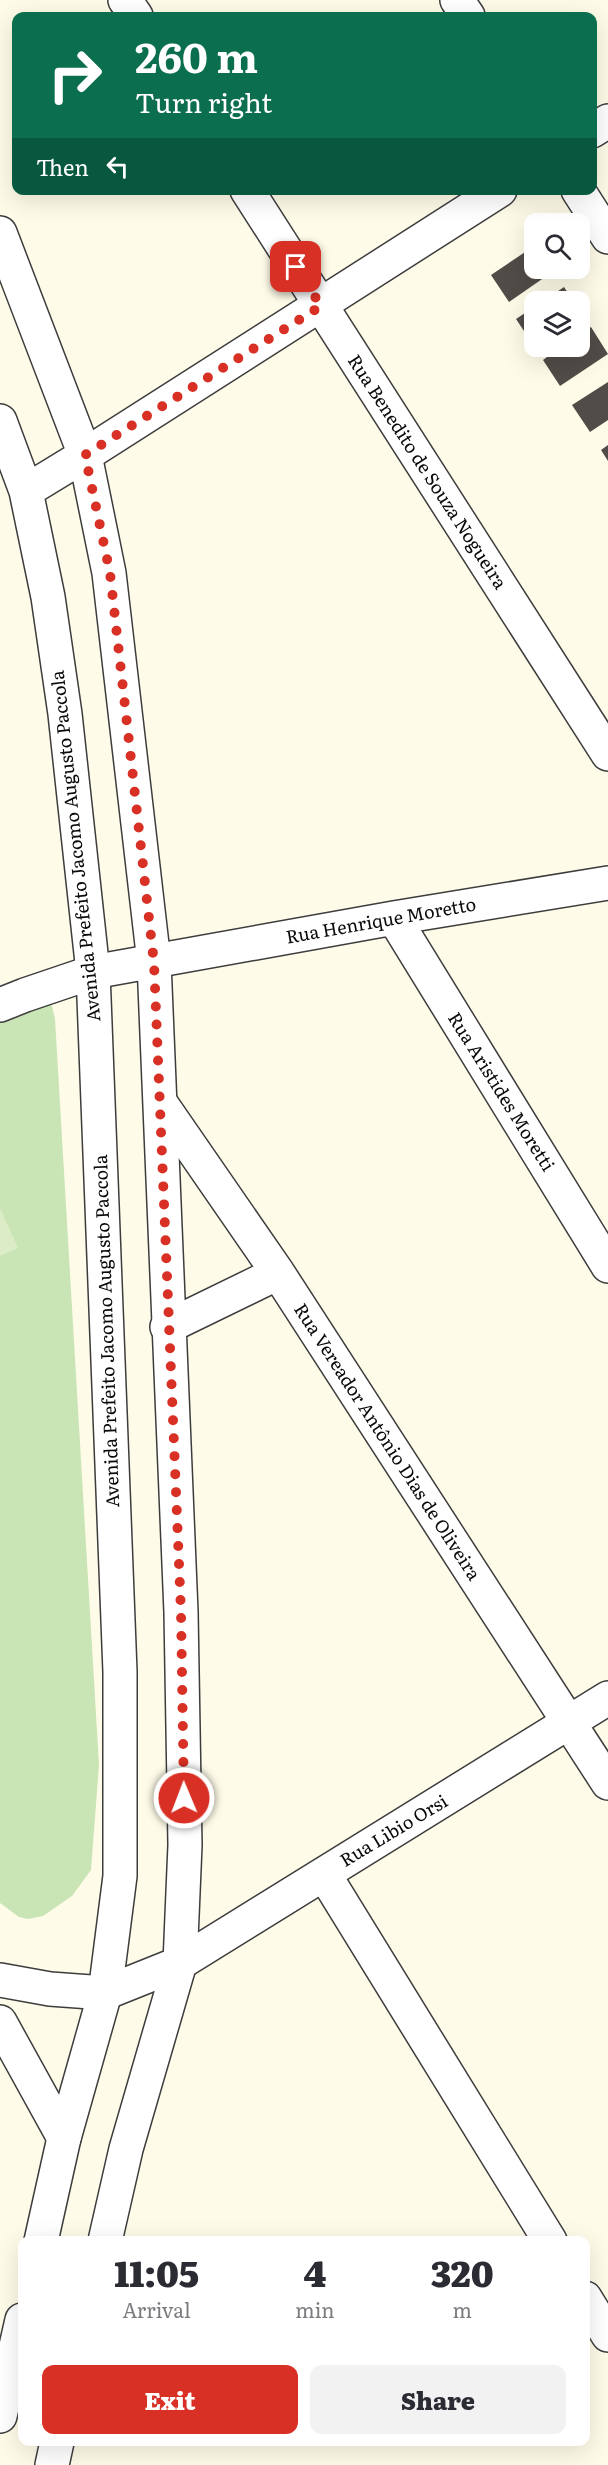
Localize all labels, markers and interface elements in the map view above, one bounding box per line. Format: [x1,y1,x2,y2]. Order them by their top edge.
text: 260 m [135,24,258,86]
icon: right [36,36,114,114]
text: Turn right [135,81,272,121]
text: Then [36,150,89,183]
icon: left [101,150,134,183]
map controls [524,213,590,357]
button: search [524,213,590,279]
pin [270,241,321,292]
icon: arrive [279,250,312,283]
button: layers [524,291,590,357]
street label: Rua Benedito de Souza Nogueira [342,348,515,594]
street label: Avenida Prefeito Jacomo Augusto Paccola [43,669,106,1023]
street label: Rua Henrique Moretto [283,889,478,950]
street label: Rua Aristides Moretti [442,1006,562,1176]
street label: Avenida Prefeito Jacomo Augusto Paccola [86,1154,125,1508]
street label: Rua Vereador Antônio Dias de Oliveira [288,1297,488,1585]
position arrow [152,1766,216,1830]
street label: Rua Libio Orsi [334,1787,452,1873]
text: 11:05 [114,2245,199,2298]
text: 4 [304,2245,326,2298]
text: 320 [431,2245,494,2298]
text: Arrival [122,2294,191,2324]
text: min [295,2294,335,2324]
text: m [453,2294,472,2324]
button: Exit [42,2365,298,2434]
button: Share [310,2365,566,2434]

